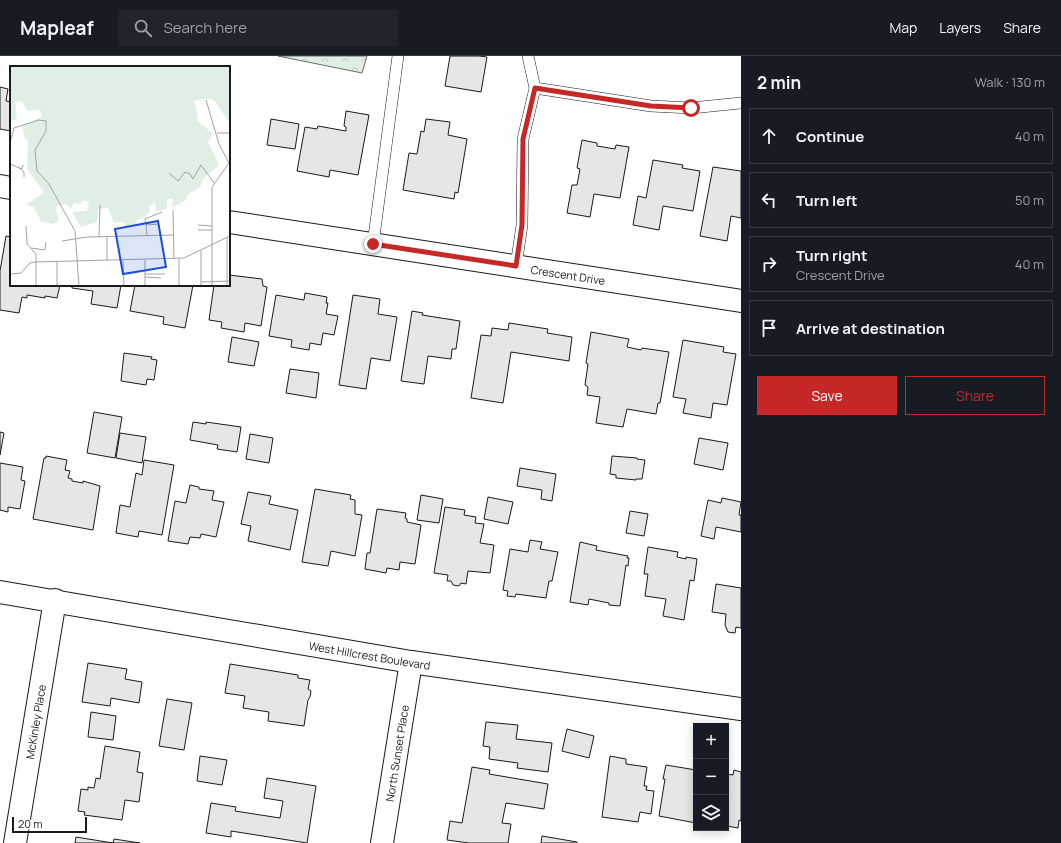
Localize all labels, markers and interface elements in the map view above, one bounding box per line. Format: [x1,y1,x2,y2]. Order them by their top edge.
search box [118,10,398,46]
text: Mapleaf [20,15,94,41]
icon: search [132,17,154,39]
text: Search here [164,17,247,38]
text: Map [889,18,917,37]
text: Layers [939,18,981,37]
text: Share [1003,18,1041,37]
inset map [10,66,230,286]
text: 2 min [757,71,801,94]
text: Walk · 130 m [975,73,1045,91]
route start [682,99,700,117]
icon: ahead [758,125,780,147]
text: Continue [796,126,864,147]
text: 40 m [1015,127,1044,145]
icon: left [758,189,780,211]
text: Turn left [796,190,858,211]
text: 50 m [1015,191,1044,209]
route end [364,235,382,253]
text: Turn right [796,245,867,266]
icon: right [758,253,780,275]
text: 40 m [1015,255,1044,273]
street label: Crescent Drive [530,261,607,288]
text: Crescent Drive [796,266,885,284]
icon: arrive [758,317,780,339]
text: Arrive at destination [796,318,945,339]
button: Save [757,376,897,415]
button: Share [905,376,1045,415]
street label: West Hillcrest Boulevard [308,637,431,672]
street label: McKinley Place [21,683,49,760]
street label: North Sunset Place [381,703,412,803]
map controls [693,723,729,831]
button: + [693,723,729,759]
button: − [693,759,729,795]
button: layers [693,795,729,831]
scale bar [12,815,87,834]
text: 20 m [18,816,43,831]

